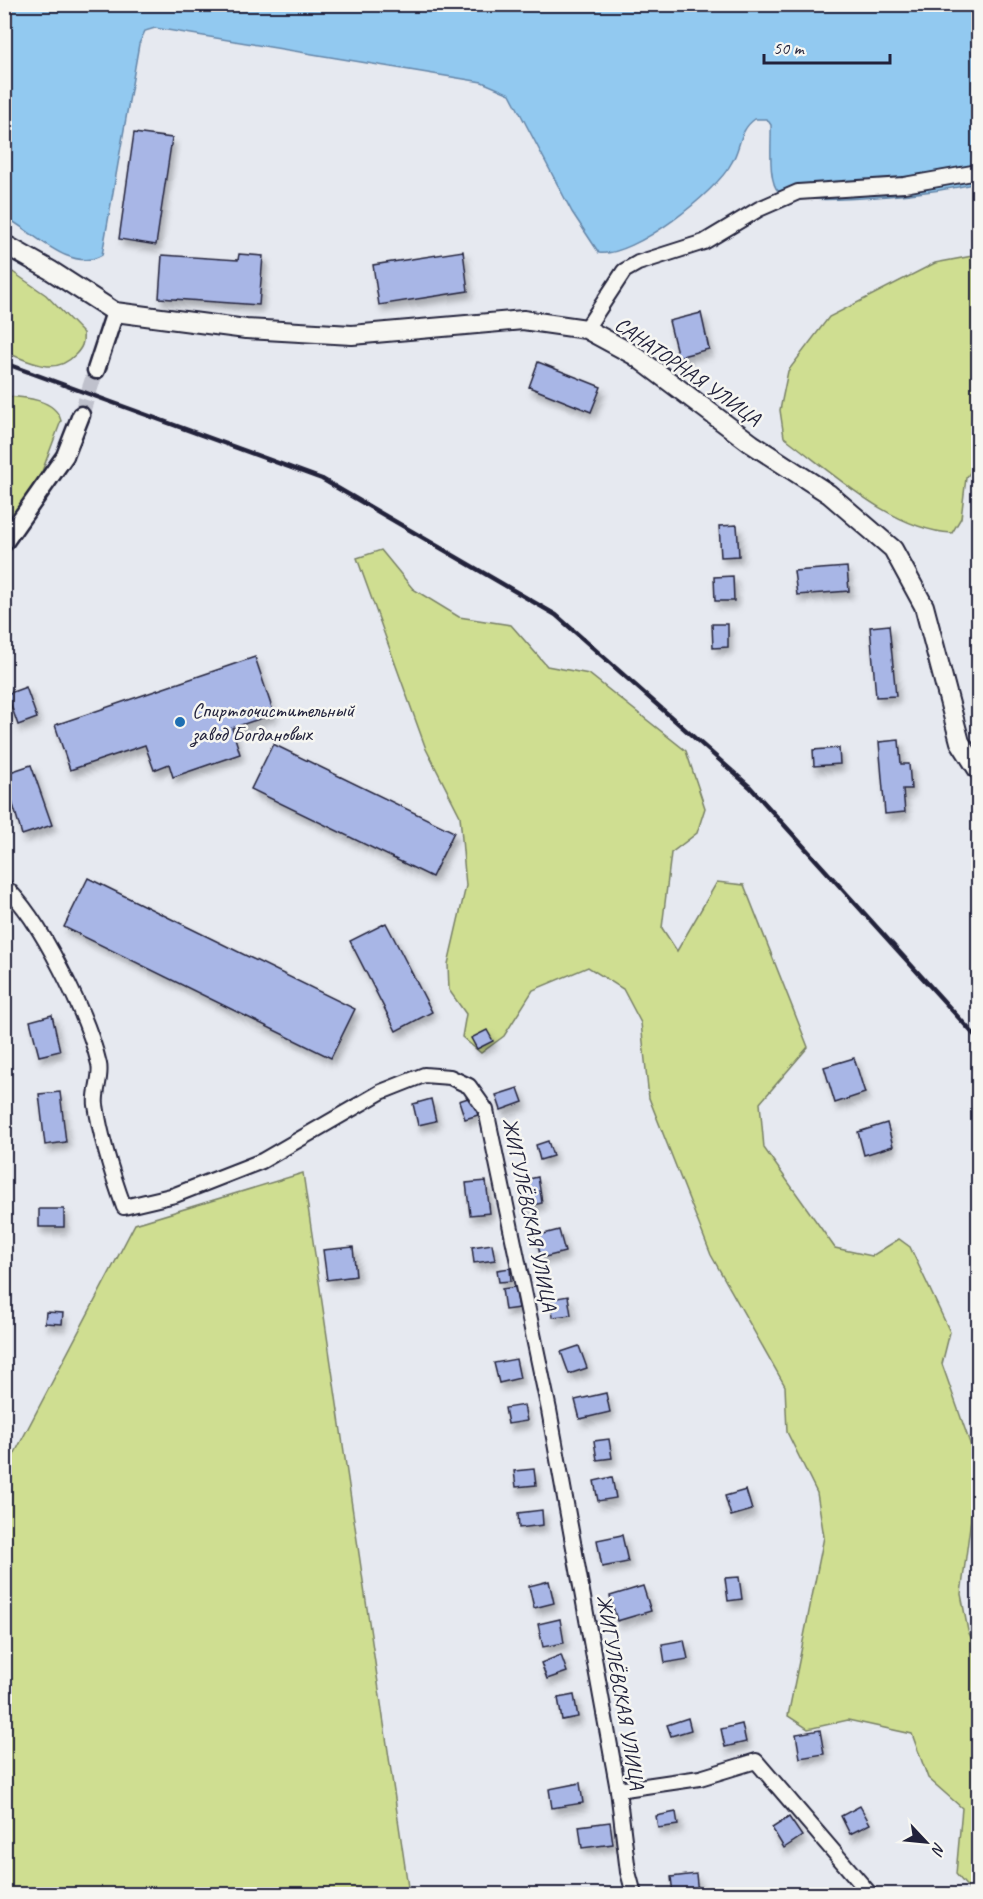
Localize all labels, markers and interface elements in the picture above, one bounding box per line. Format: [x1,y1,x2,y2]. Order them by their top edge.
scale bar [764,27,890,65]
text: 50 m [773,37,806,59]
street label: САНАТОРНАЯ УЛИЦА [610,311,766,431]
place label: Спиртоочистительный завод Богдановых [189,697,355,748]
marker: Спиртоочистительный завод Богдановых [173,715,187,729]
street label: ЖИГУЛЁВСКАЯ УЛИЦА [497,1115,563,1313]
street label: ЖИГУЛЁВСКАЯ УЛИЦА [591,1593,651,1792]
north arrow [896,1812,956,1872]
text: N [926,1839,950,1860]

